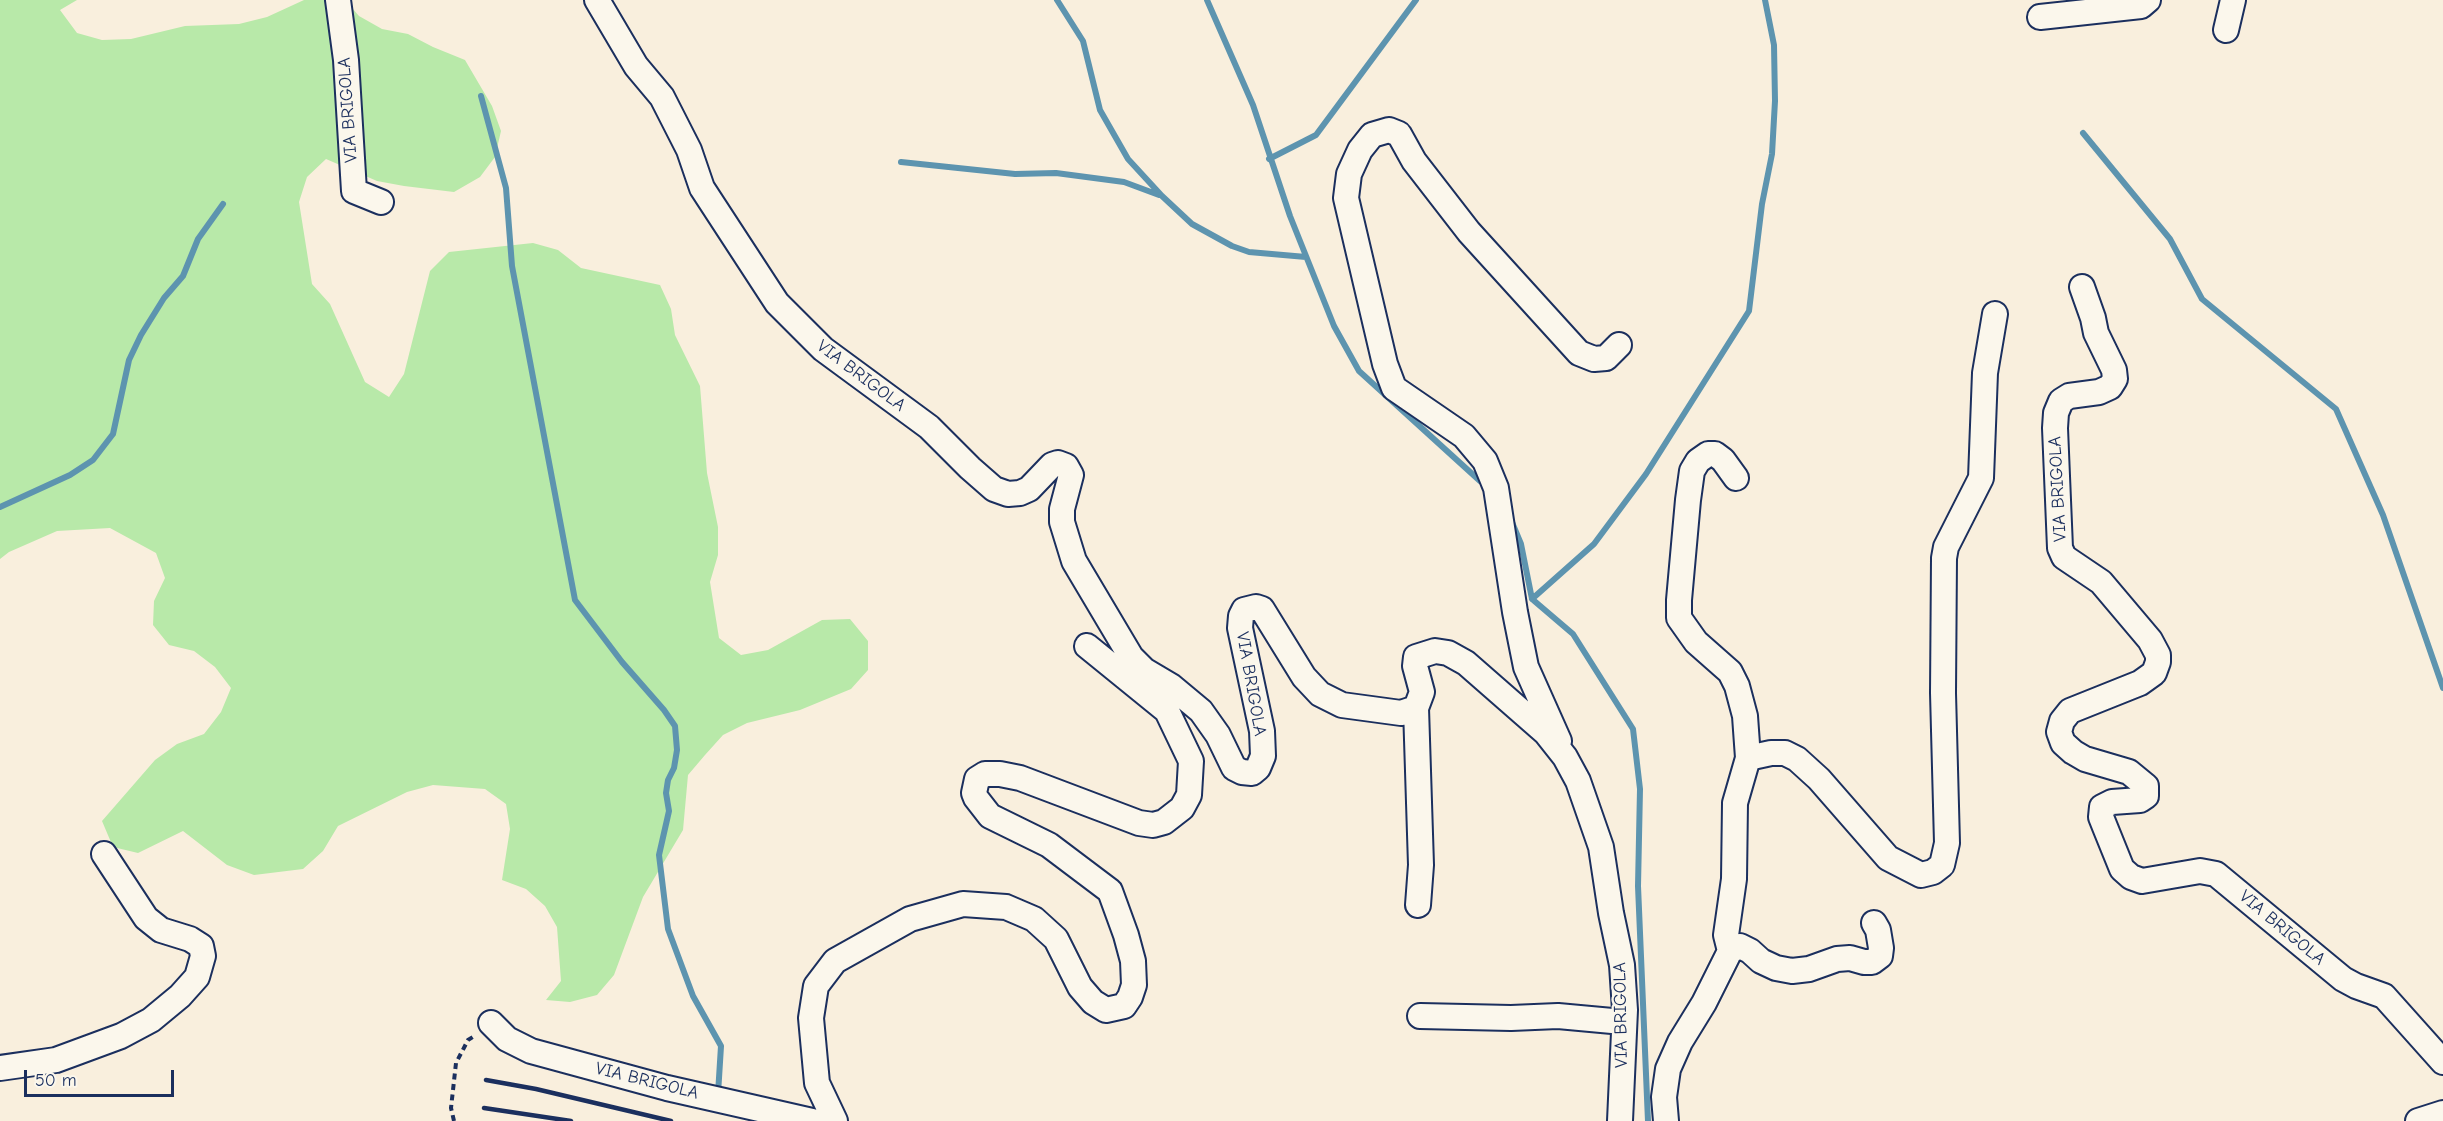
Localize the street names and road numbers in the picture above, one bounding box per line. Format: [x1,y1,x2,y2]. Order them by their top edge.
street label: VIA BRIGOLA [334,57,362,163]
street label: VIA BRIGOLA [812,336,910,416]
street label: VIA BRIGOLA [2044,436,2072,542]
street label: VIA BRIGOLA [1231,630,1271,738]
street label: VIA BRIGOLA [2235,886,2329,970]
street label: VIA BRIGOLA [1609,962,1633,1068]
street label: VIA BRIGOLA [593,1058,701,1104]

